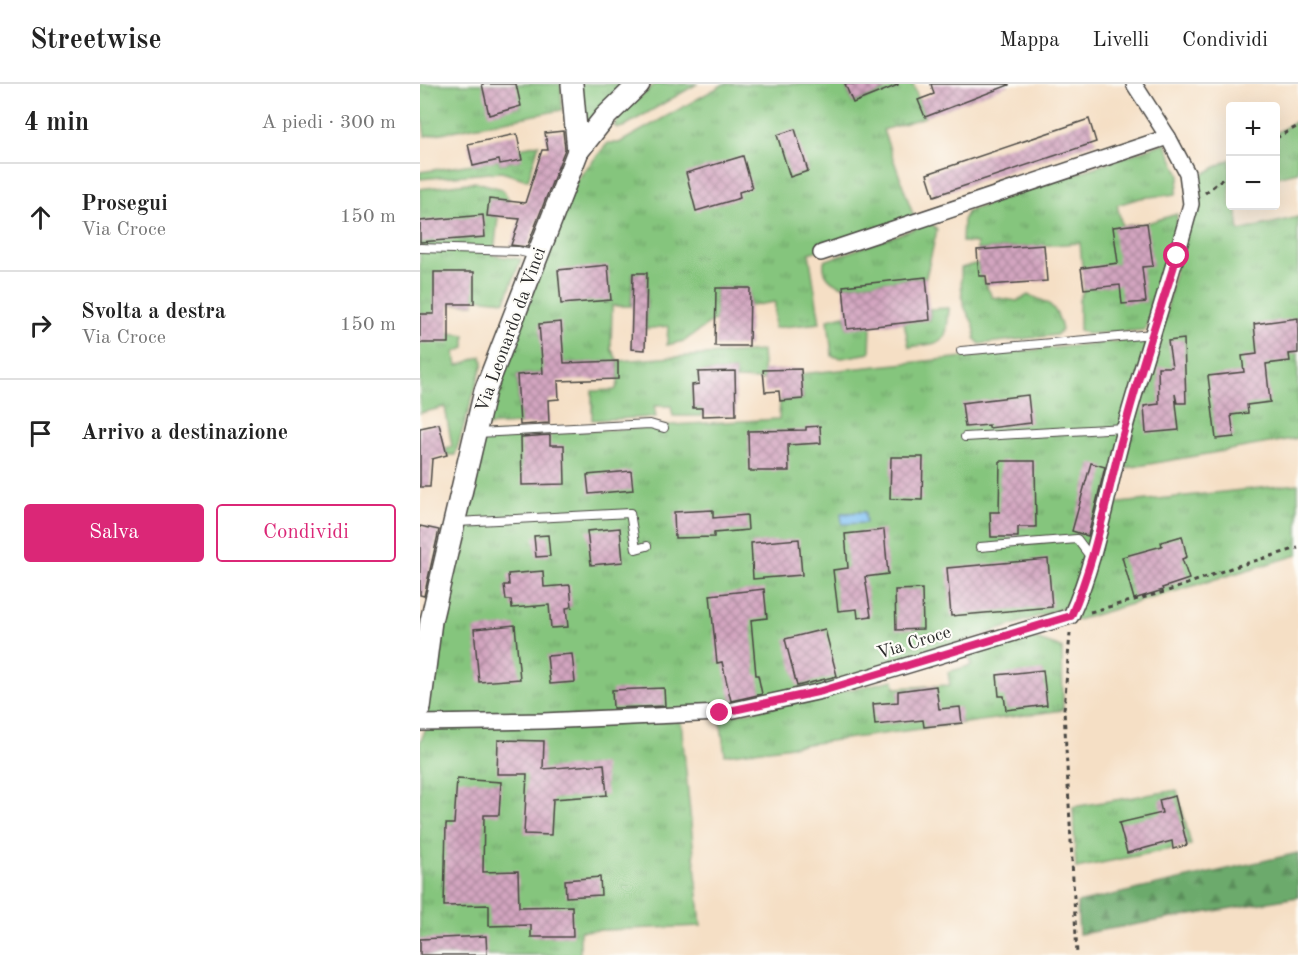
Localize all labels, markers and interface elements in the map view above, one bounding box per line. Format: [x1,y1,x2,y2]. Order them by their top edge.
text: Streetwise [30,27,162,55]
text: Mappa [999,30,1060,51]
text: Livelli [1093,30,1149,51]
text: Condividi [1182,30,1268,51]
map controls [1226,102,1280,210]
button: + [1226,102,1280,156]
text: 4 min [24,110,89,136]
text: A piedi · 300 m [261,113,396,133]
button: − [1226,156,1280,210]
text: Prosegui [81,193,168,215]
icon: ahead [24,201,57,234]
text: 150 m [340,207,396,227]
text: Via Croce [81,220,166,240]
route start [1163,242,1189,268]
street label: Via Leonardo da Vinci [473,245,549,415]
text: Svolta a destra [81,301,226,323]
icon: right [24,309,57,342]
text: 150 m [340,315,396,335]
text: Via Croce [81,328,166,348]
icon: arrive [24,417,57,450]
text: Arrivo a destinazione [81,422,288,444]
button: Salva [24,504,204,562]
button: Condividi [216,504,396,562]
street label: Via Croce [875,623,953,663]
route end [706,699,732,725]

